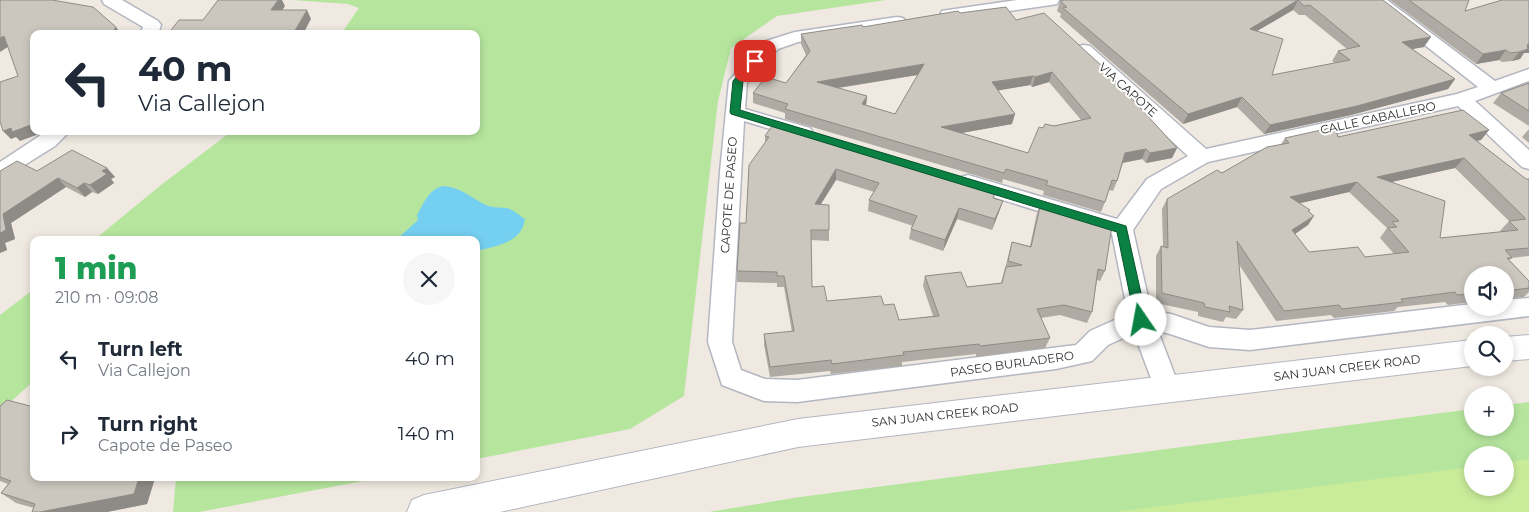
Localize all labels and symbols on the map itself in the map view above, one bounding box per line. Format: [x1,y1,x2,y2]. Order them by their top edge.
pin [734,40,776,82]
street label: VIA CAPOTE [1096,59,1161,120]
street label: CALLE CABALLERO [1319,98,1437,137]
street label: CAPOTE DE PASEO [717,136,740,254]
position arrow [1114,293,1166,345]
street label: PASEO BURLADERO [949,347,1075,380]
street label: SAN JUAN CREEK ROAD [1273,351,1421,384]
street label: SAN JUAN CREEK ROAD [871,399,1019,430]

